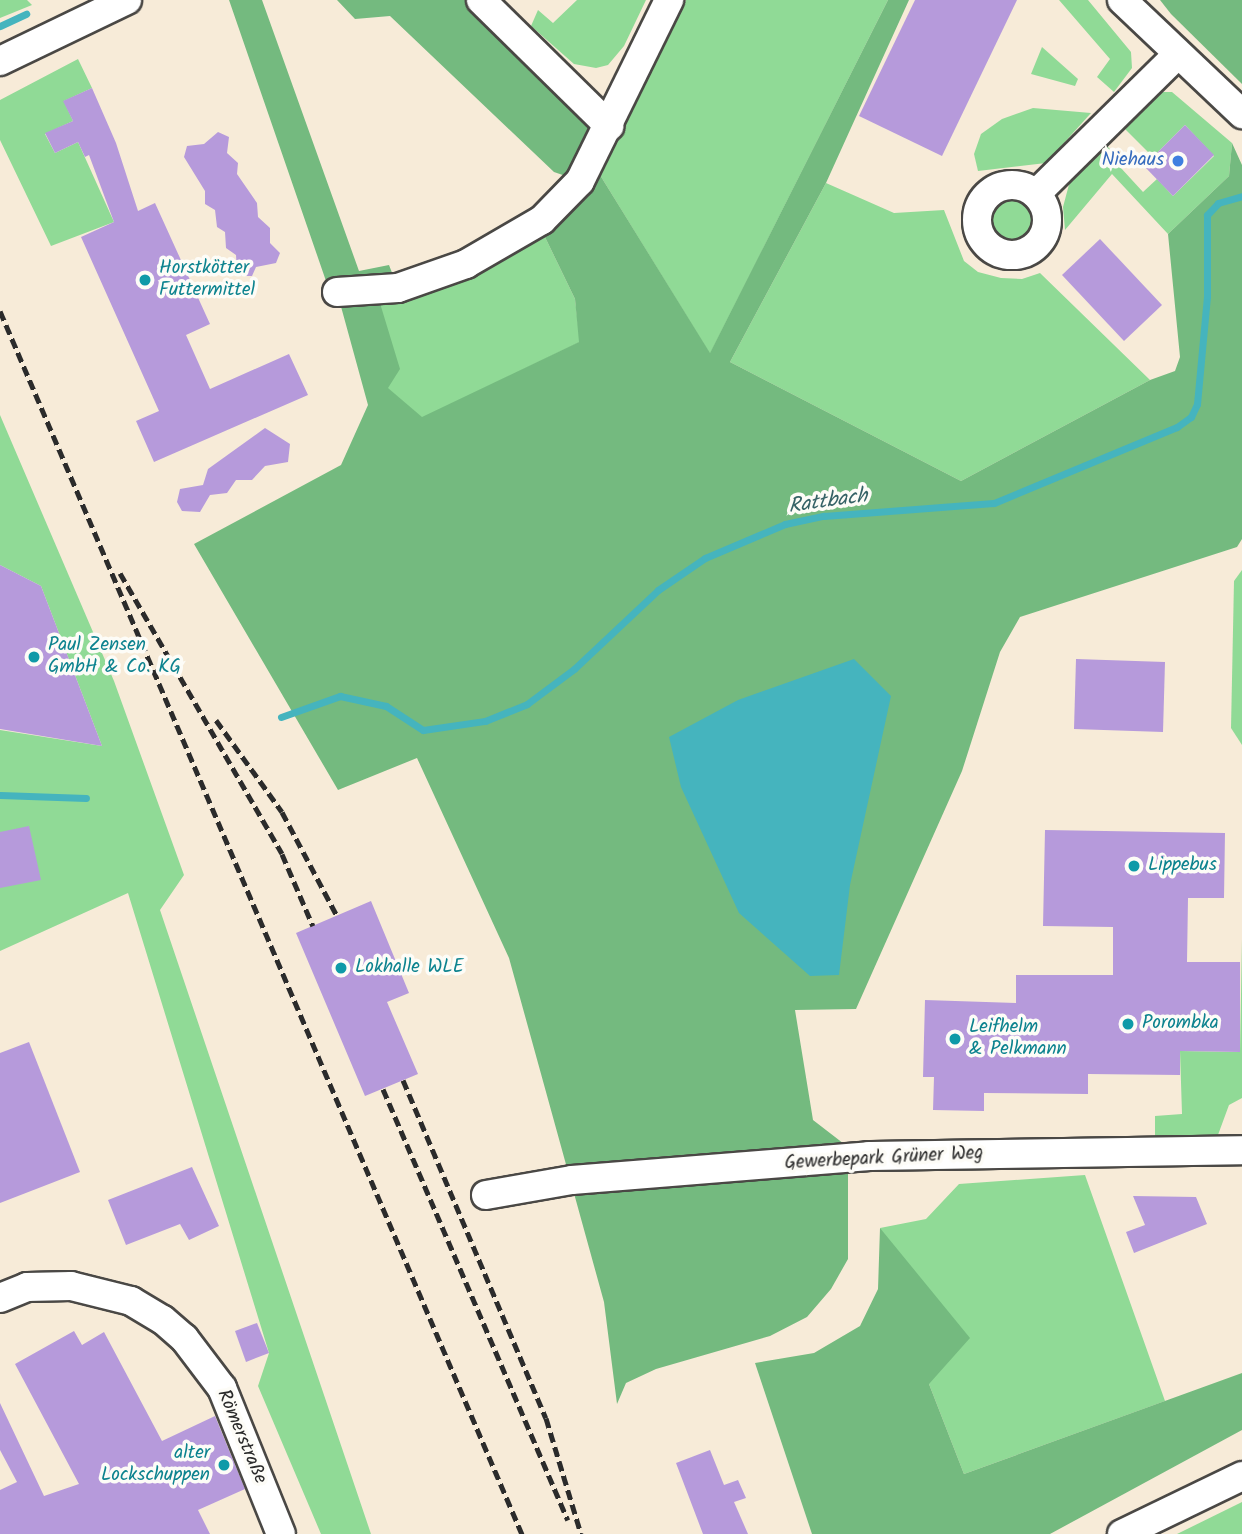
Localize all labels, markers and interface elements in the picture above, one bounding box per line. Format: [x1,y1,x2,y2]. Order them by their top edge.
place label: Niehaus [1102,150,1164,172]
marker: Niehaus [1170,153,1186,169]
place label: Horstkötter Futtermittel [159,258,255,302]
marker: Horstkötter Futtermittel [137,272,153,288]
water label: Rattbach [787,484,869,520]
place label: Paul Zensen GmbH & Co. KG [48,635,181,679]
marker: Paul Zensen GmbH & Co. KG [26,649,42,665]
place label: Lippebus [1148,855,1217,877]
marker: Lippebus [1126,858,1142,874]
place label: Lokhalle WLE [355,957,464,979]
marker: Lokhalle WLE [333,960,349,976]
place label: Porombka [1142,1013,1219,1035]
marker: Porombka [1120,1016,1136,1032]
place label: Leifhelm & Pelkmann [969,1017,1067,1061]
marker: Leifhelm & Pelkmann [947,1031,963,1047]
street label: Gewerbepark Grüner Weg [784,1142,984,1176]
street label: Römerstraße [211,1387,271,1487]
place label: alter Lockschuppen [101,1443,210,1487]
marker: alter Lockschuppen [216,1457,232,1473]

